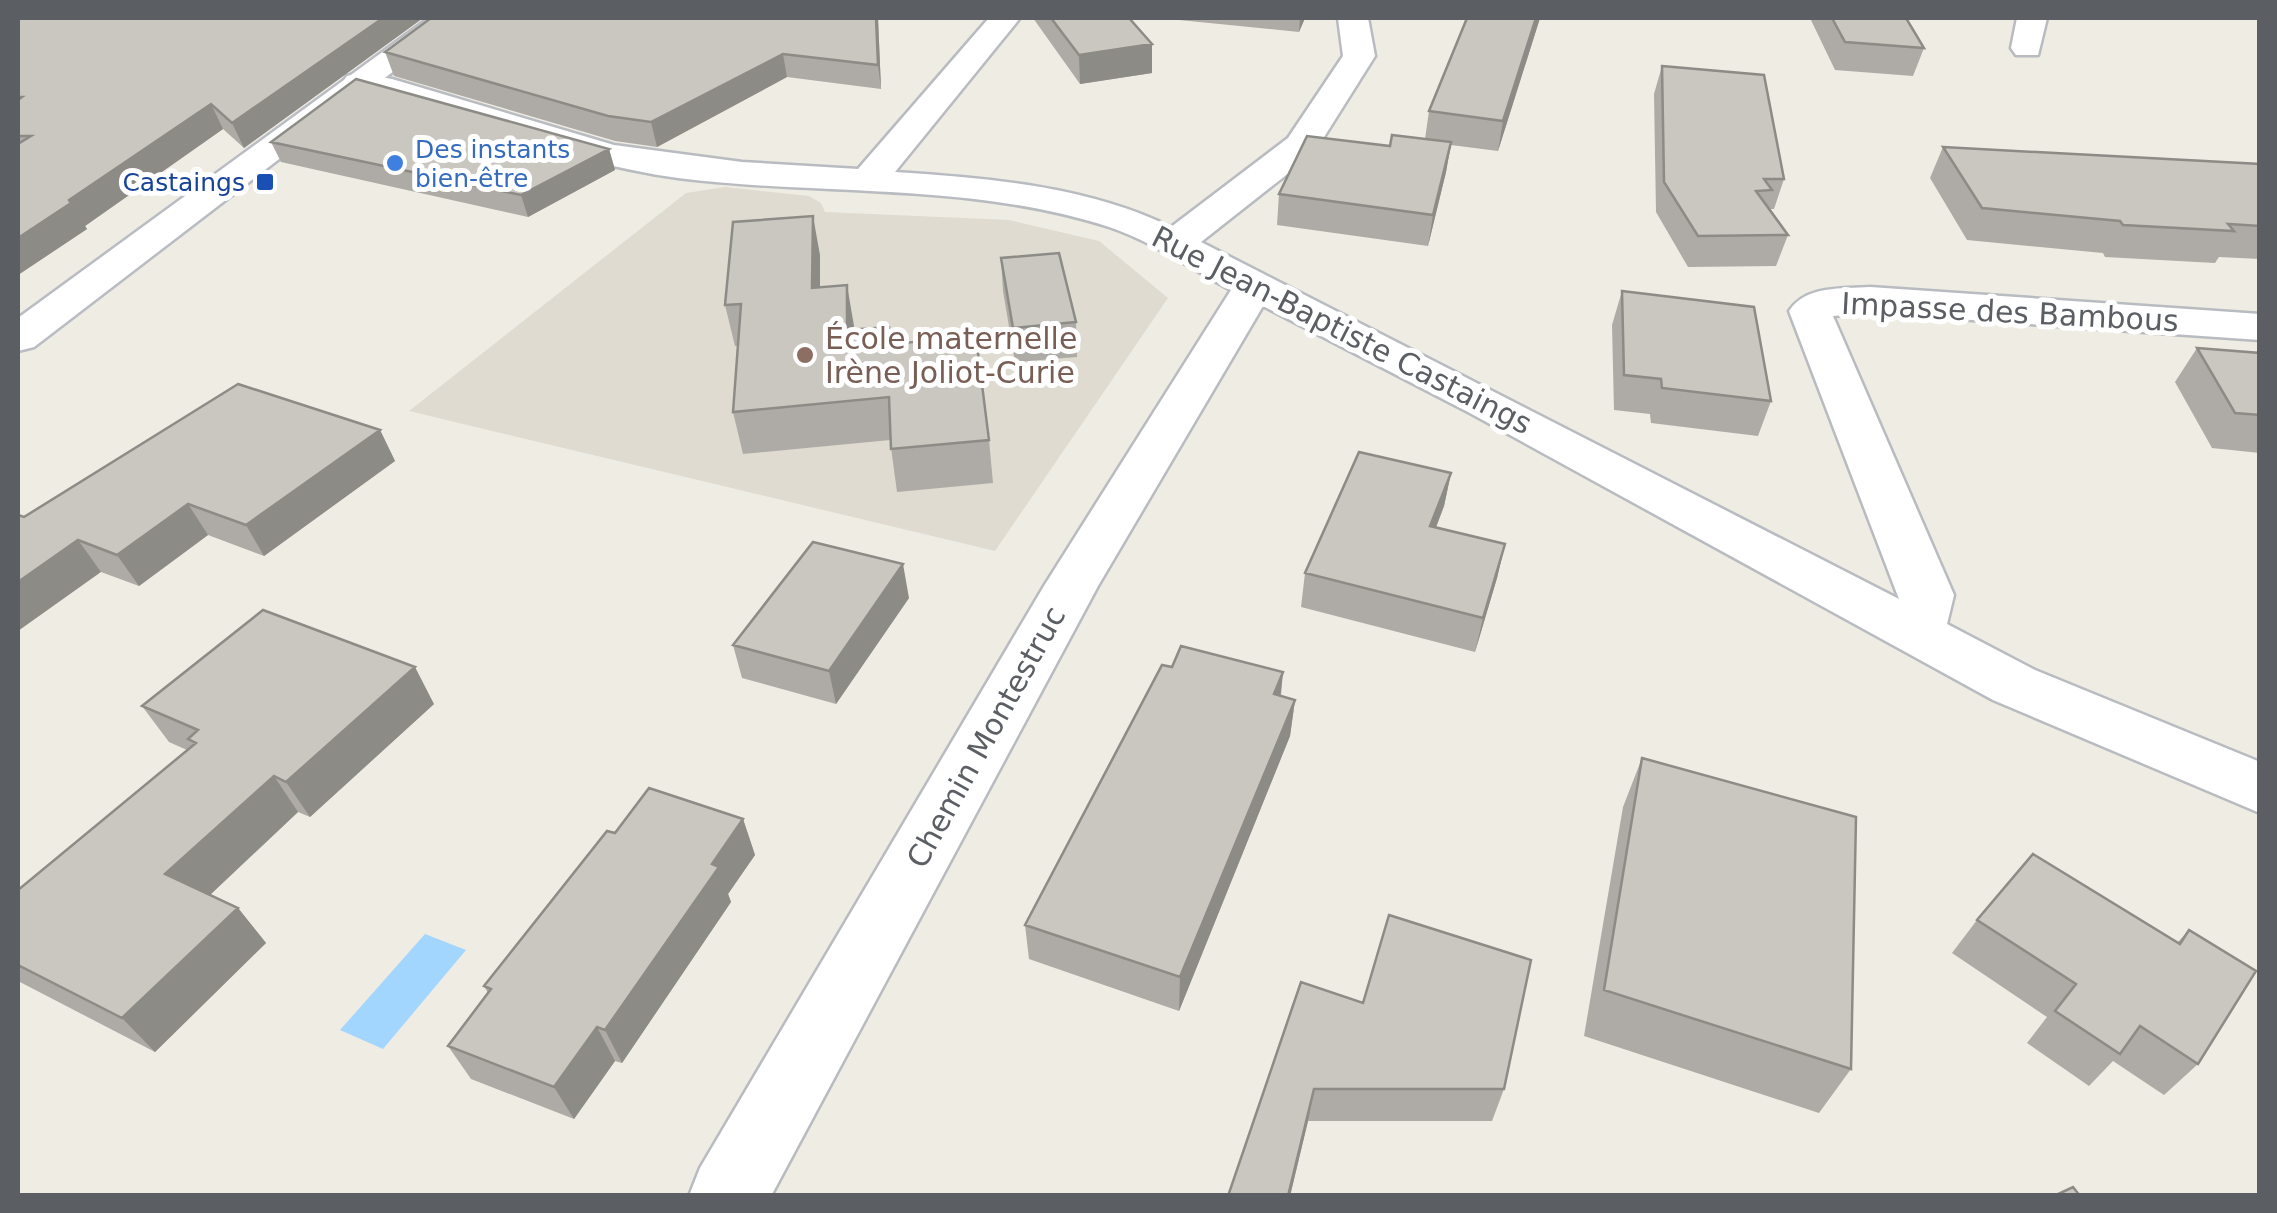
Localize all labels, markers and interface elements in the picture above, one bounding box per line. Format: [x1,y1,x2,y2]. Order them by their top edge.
place label: Des instants bien-être [415,135,570,193]
marker: Des instants bien-être [384,152,406,174]
place label: Castaings [122,168,245,197]
marker: Castaings [254,171,276,193]
street label: Rue Jean-Baptiste Castaings [1146,219,1538,441]
street label: Impasse des Bambous [1840,286,2180,338]
place label: École maternelle Irène Joliot-Curie [825,321,1077,390]
marker: École maternelle Irène Joliot-Curie [794,344,816,366]
street label: Chemin Montestruc [900,600,1072,874]

